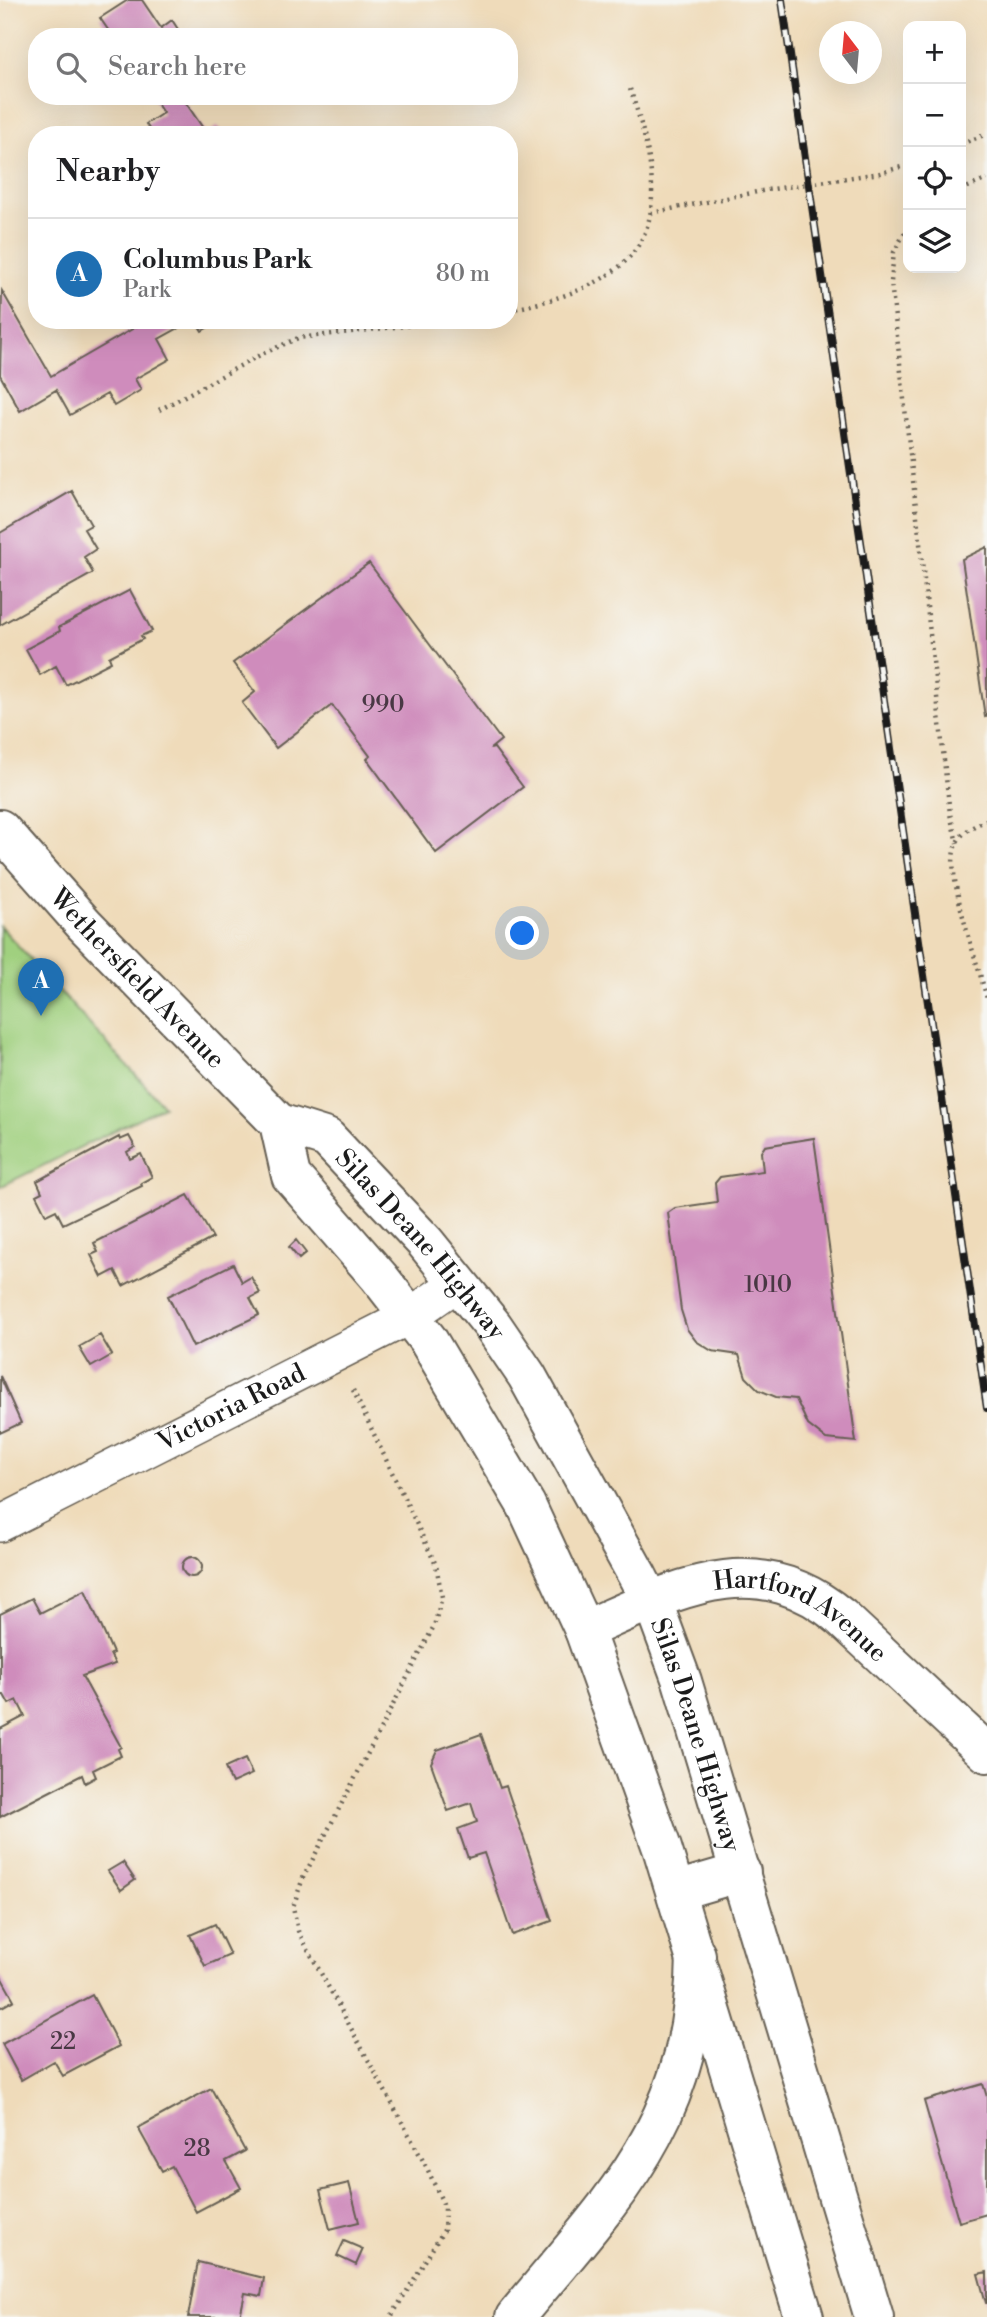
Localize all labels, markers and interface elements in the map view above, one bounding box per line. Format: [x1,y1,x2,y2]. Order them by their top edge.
north arrow [819,21,882,84]
map controls [903,21,966,273]
button: + [903,21,966,84]
search box [28,28,518,105]
icon: search [52,48,90,86]
text: Search here [108,51,247,83]
button: − [903,84,966,147]
button: locate [903,147,966,210]
text: Nearby [56,153,160,191]
button: layers [903,210,966,273]
text: Columbus Park [123,244,312,276]
text: A [71,260,87,288]
text: 80 m [436,260,490,288]
text: Park [123,276,171,304]
house number: 990 [361,691,405,719]
street label: Wethersfield Avenue [42,881,232,1076]
your location [505,916,539,950]
pin: A [18,958,64,1016]
street label: Silas Deane Highway [328,1142,513,1346]
house number: 1010 [744,1271,792,1299]
street label: Victoria Road [151,1357,311,1459]
street label: Hartford Avenue [711,1564,894,1669]
street label: Silas Deane Highway [643,1614,748,1856]
house number: 22 [50,2028,76,2056]
house number: 28 [183,2135,211,2163]

